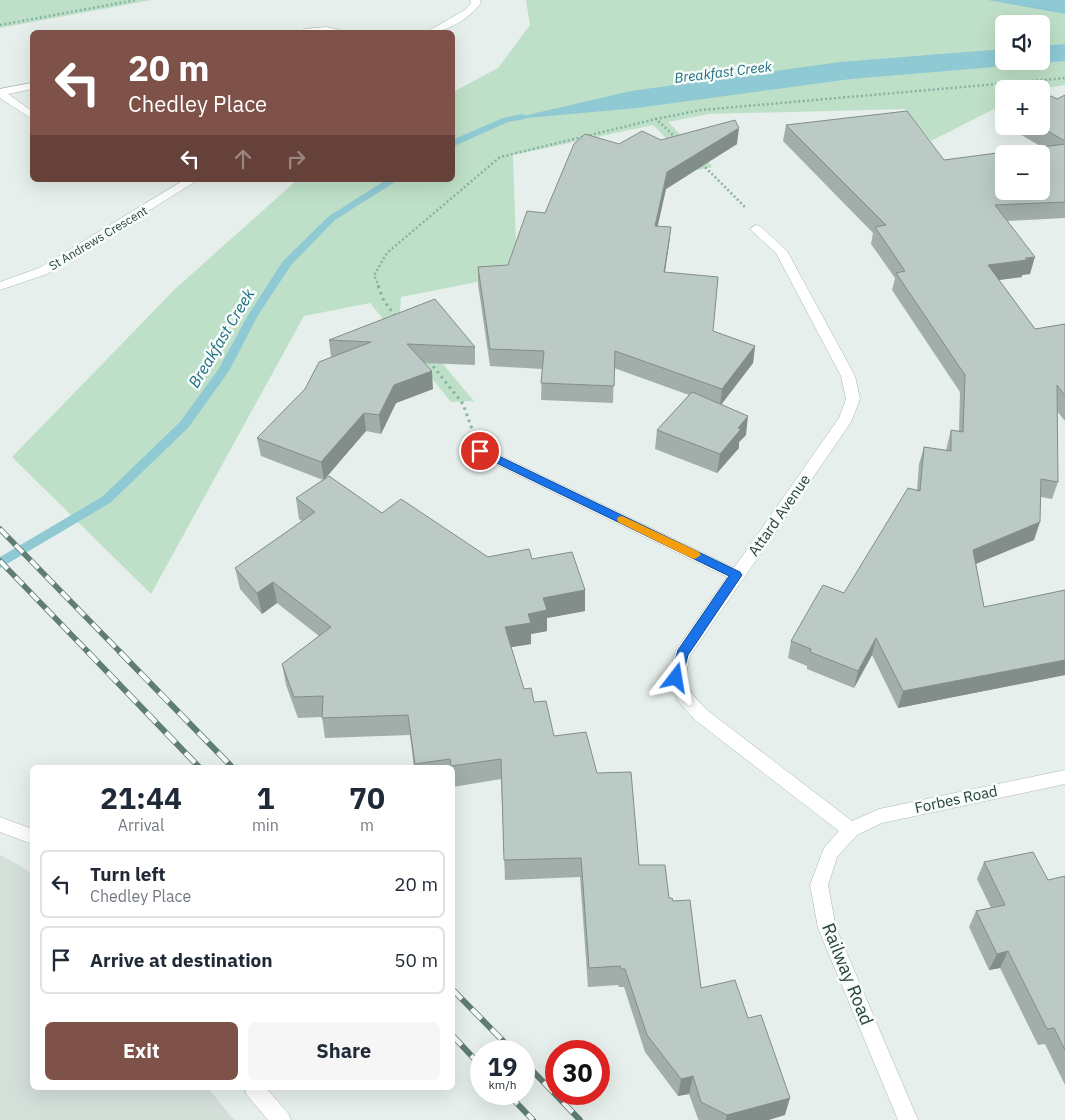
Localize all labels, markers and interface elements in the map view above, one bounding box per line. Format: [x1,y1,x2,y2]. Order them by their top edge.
map controls [995,15,1050,200]
button: sound [995,15,1050,70]
text: 20 m [128,45,210,91]
icon: left [45,50,110,115]
water label: Breakfast Creek [673,57,773,87]
button: + [995,80,1050,135]
text: Chedley Place [128,89,267,118]
icon: left [176,145,204,173]
icon: ahead [229,145,257,173]
icon: right [282,145,310,173]
button: − [995,145,1050,200]
street label: St Andrews Crescent [46,203,150,273]
water label: Breakfast Creek [184,284,259,391]
pin [459,430,501,472]
icon: arrive [466,437,494,465]
street label: Attard Avenue [744,470,814,560]
position arrow [649,651,701,703]
text: 21:44 [100,778,182,817]
text: 1 [256,778,274,817]
text: 70 [349,778,385,817]
street label: Forbes Road [913,781,999,817]
text: Arrival [118,815,164,835]
text: min [252,815,279,835]
text: m [360,815,374,835]
text: Turn left [90,862,166,886]
icon: left [47,870,75,898]
text: 20 m [394,872,438,896]
text: Chedley Place [90,886,191,906]
street label: Railway Road [817,920,879,1028]
icon: arrive [47,946,75,974]
text: Arrive at destination [90,948,273,972]
text: 50 m [394,948,438,972]
button: Exit [45,1022,238,1080]
button: Share [248,1022,440,1080]
speed limit sign: 30 [545,1040,610,1105]
text: 19 [487,1050,518,1083]
text: km/h [488,1077,517,1092]

